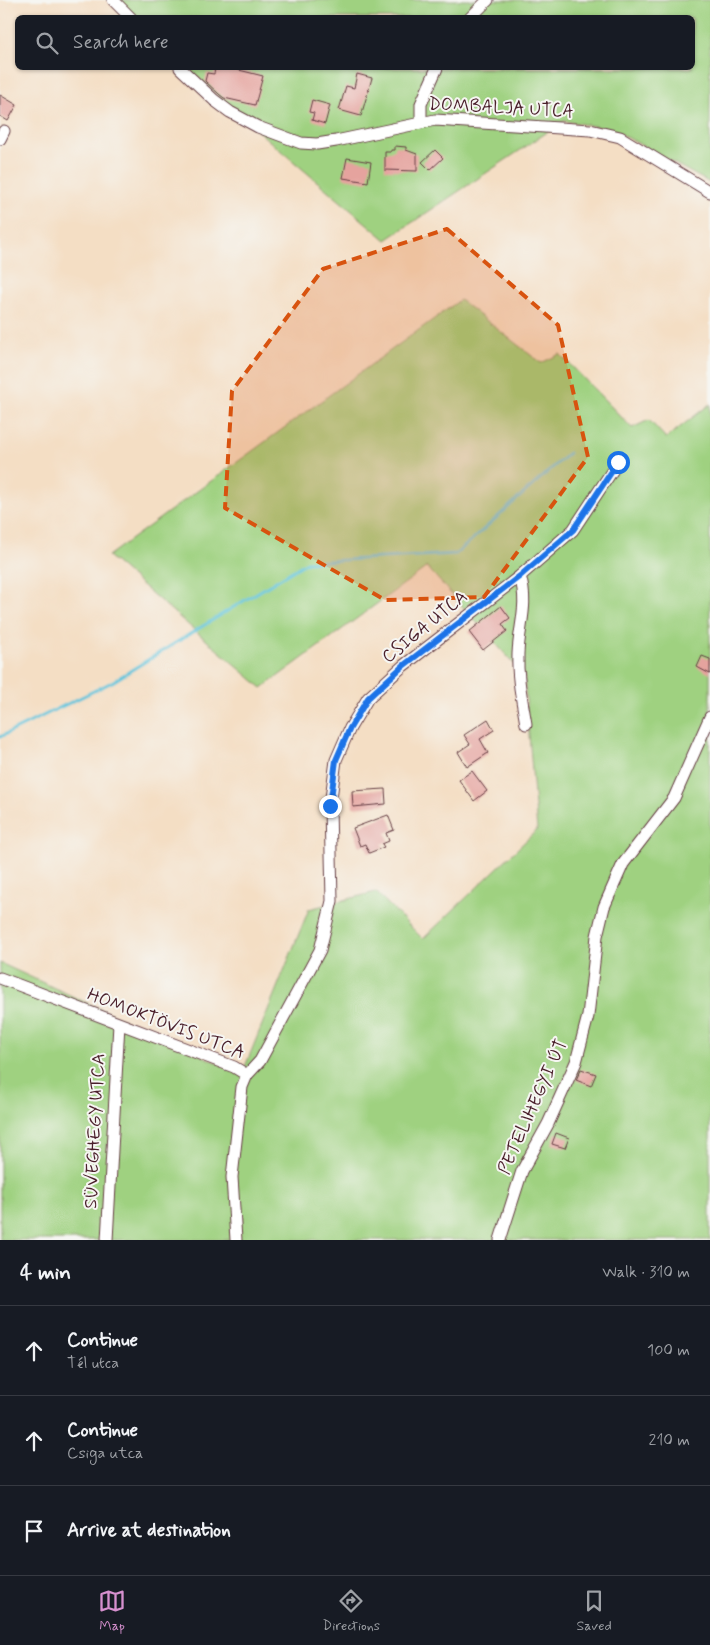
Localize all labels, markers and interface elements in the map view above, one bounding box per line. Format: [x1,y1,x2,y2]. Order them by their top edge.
search box [15,15,695,70]
icon: search [33,29,61,57]
text: Search here [73,30,169,55]
street label: DOMBALJA UTCA [428,92,574,124]
route start [607,451,630,474]
street label: CSIGA UTCA [377,585,473,669]
route end [319,795,342,818]
street label: HOMOKTÖVIS UTCA [84,983,248,1065]
street label: PETELIHEGYI ÚT [492,1036,574,1178]
street label: SÜVEGHEGY UTCA [79,1053,111,1209]
text: 4 min [20,1259,71,1287]
text: Walk · 310 m [602,1262,690,1283]
text: Continue [67,1328,138,1353]
icon: ahead [20,1337,48,1365]
text: 100 m [647,1340,690,1361]
text: Tél utca [67,1353,119,1374]
text: Continue [67,1418,138,1443]
icon: ahead [20,1427,48,1455]
text: 210 m [649,1430,690,1451]
text: Csiga utca [67,1443,143,1464]
icon: arrive [20,1517,48,1545]
text: Arrive at destination [67,1518,231,1543]
tab: Map [98,1587,126,1635]
tab: Directions [323,1587,380,1635]
tab: Saved [576,1587,612,1635]

